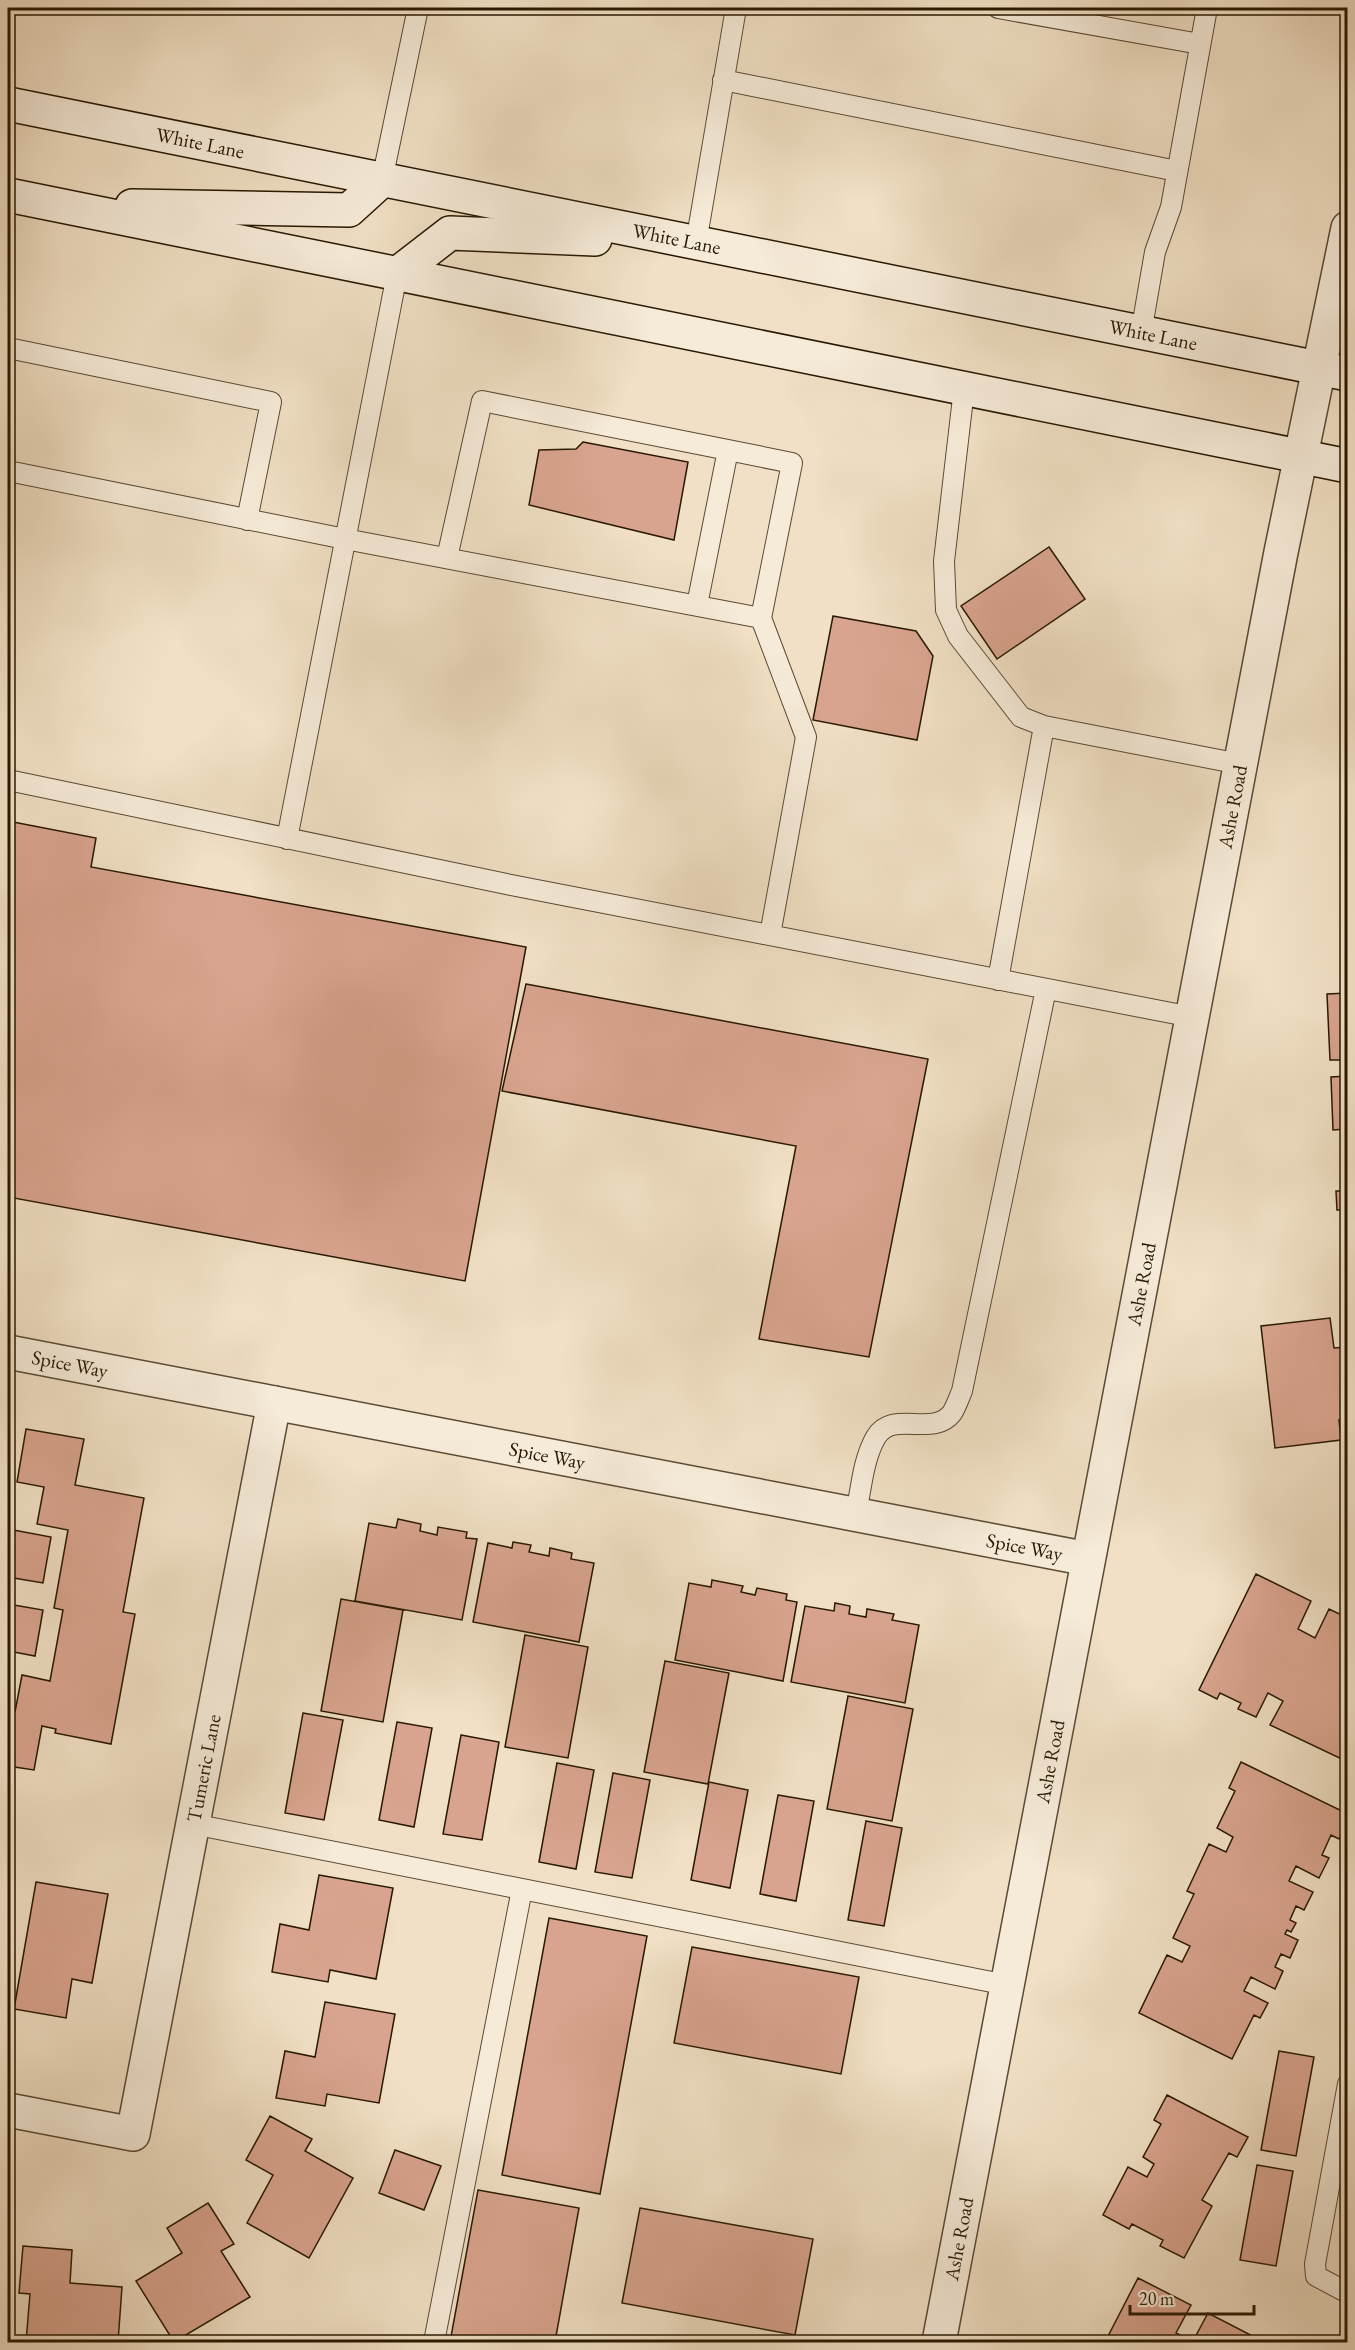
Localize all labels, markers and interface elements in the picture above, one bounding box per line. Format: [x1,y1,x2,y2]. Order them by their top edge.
street label: White Lane [154,121,247,164]
street label: White Lane [630,217,723,260]
street label: White Lane [1106,313,1200,356]
street label: Ashe Road [1211,762,1253,852]
street label: Ashe Road [1120,1239,1162,1329]
street label: Spice Way [30,1344,110,1384]
street label: Spice Way [507,1435,588,1475]
street label: Spice Way [984,1527,1065,1567]
street label: Tumeric Lane [180,1712,227,1824]
street label: Ashe Road [1029,1717,1071,1806]
street label: Ashe Road [938,2194,980,2284]
scale bar [1130,2278,1254,2316]
text: 20 m [1139,2287,1174,2310]

